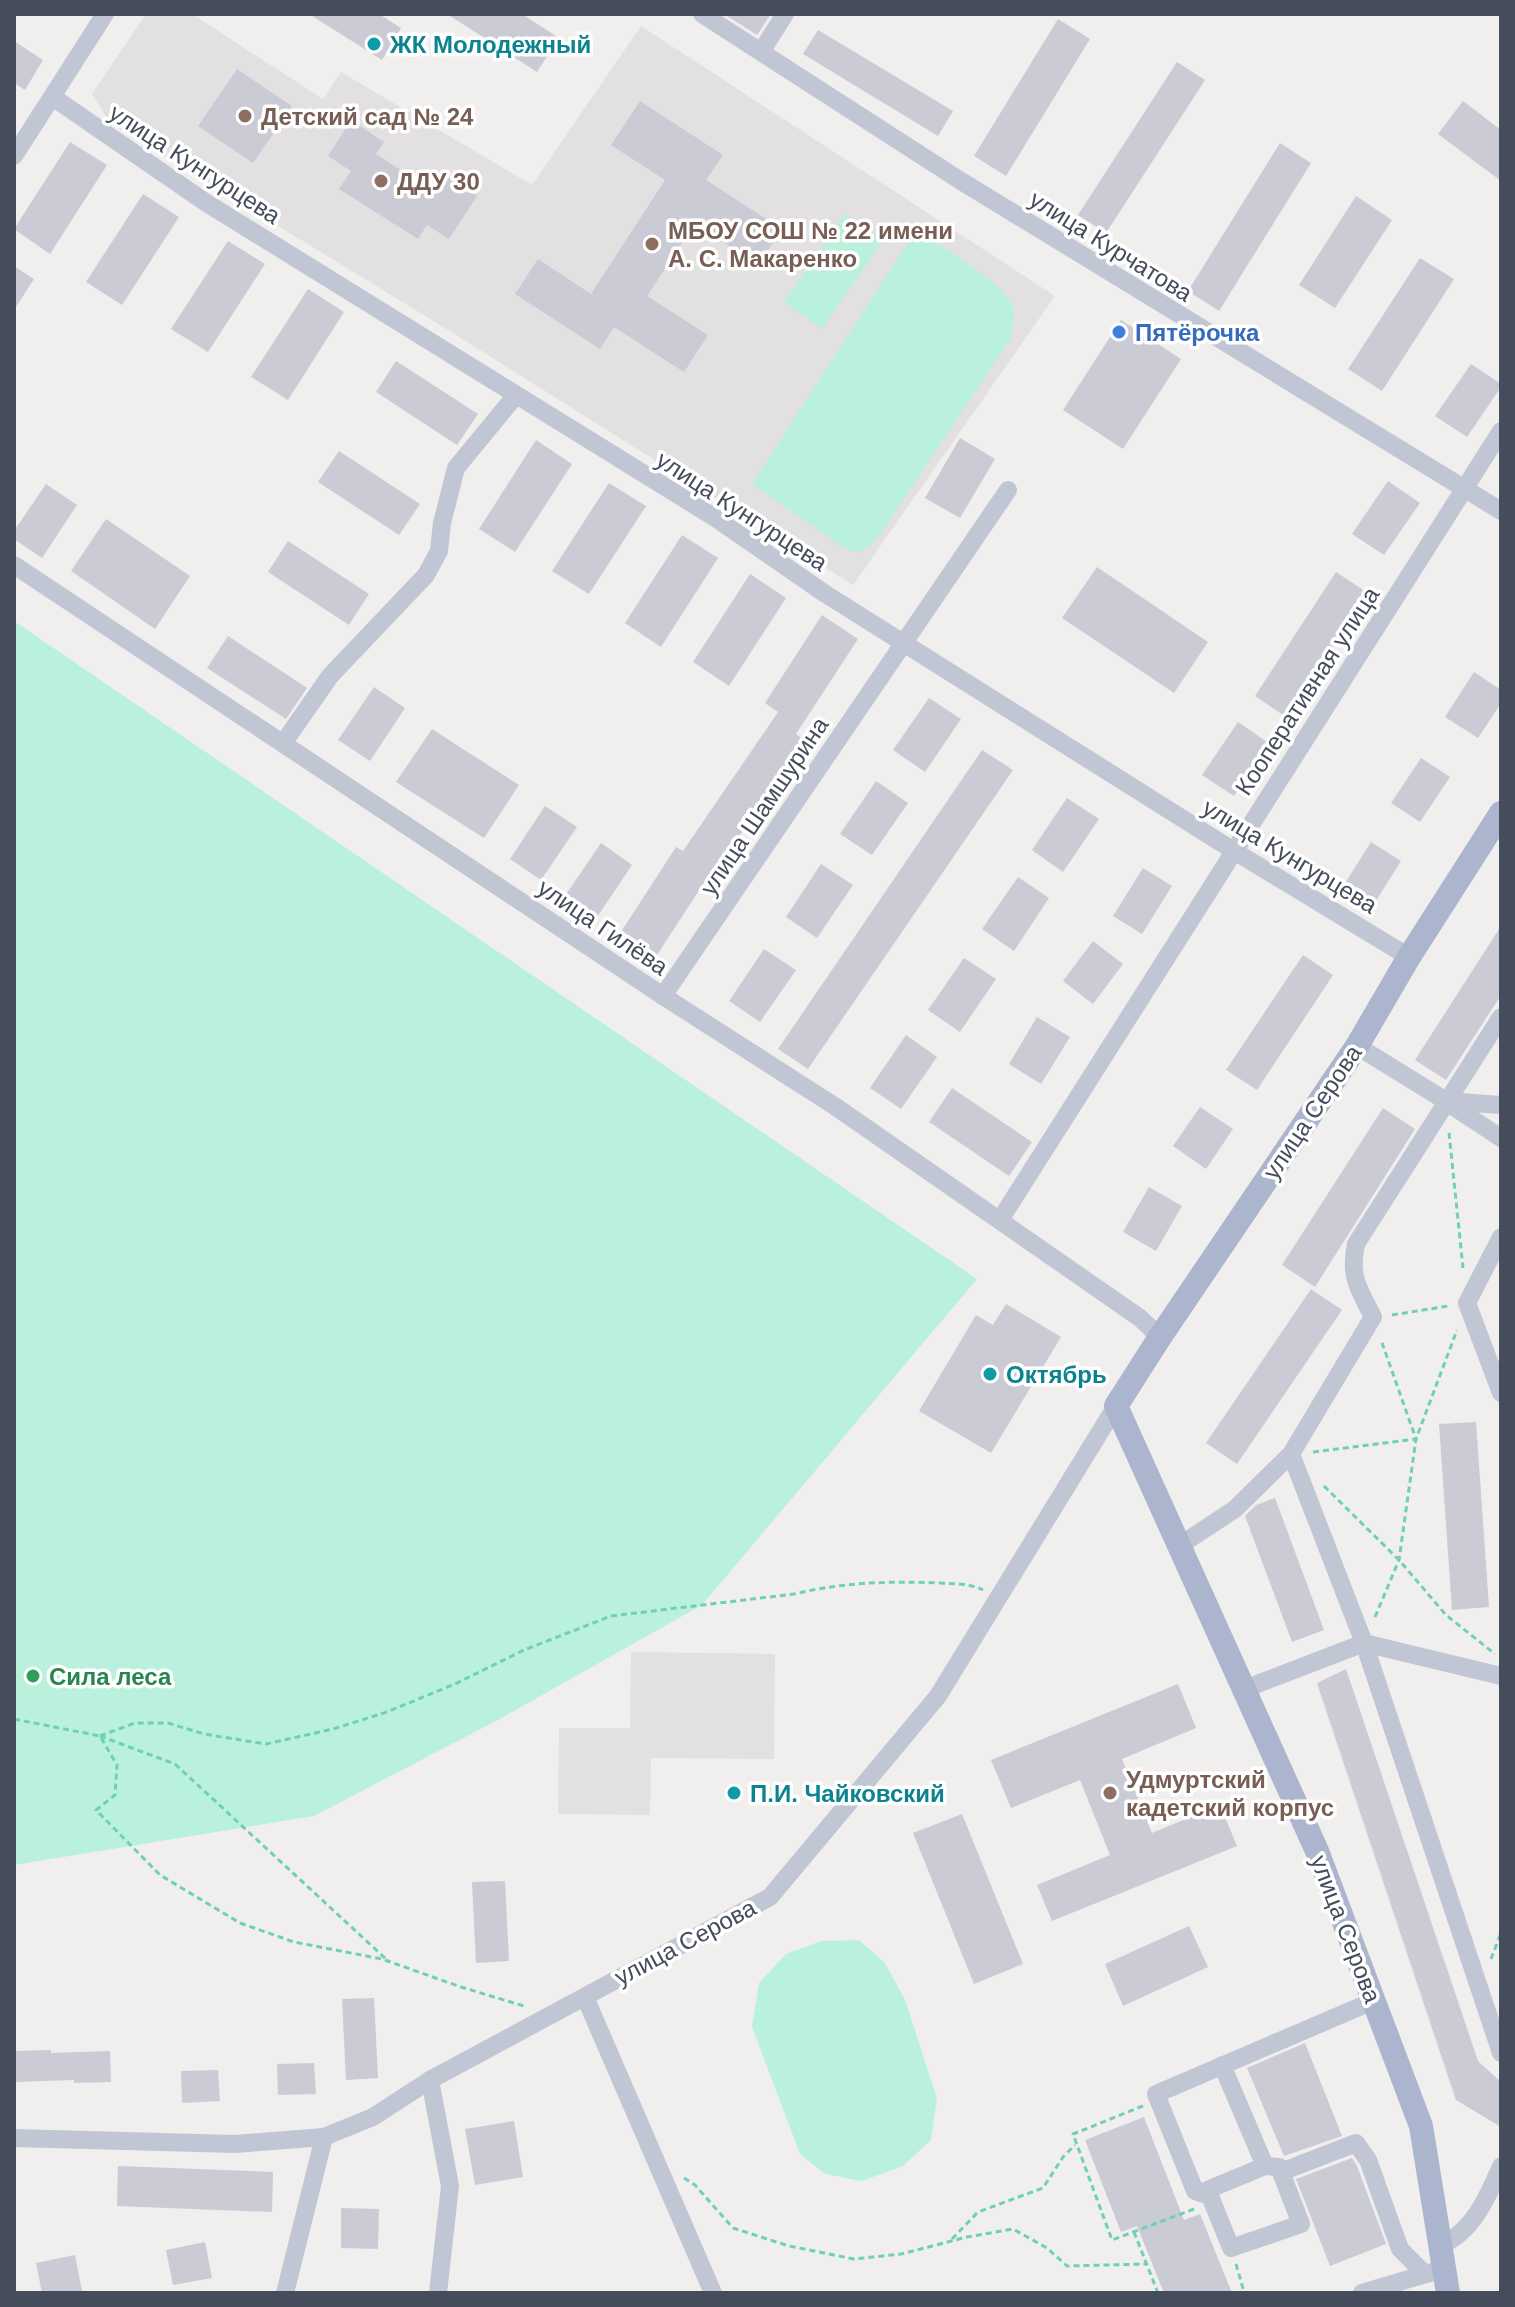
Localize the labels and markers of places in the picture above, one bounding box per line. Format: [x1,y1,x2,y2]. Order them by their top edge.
place label: ЖК Молодежный [389,31,591,58]
marker: ЖК Молодежный [365,35,383,53]
place label: Детский сад № 24 [261,103,474,130]
marker: Детский сад № 24 [236,107,254,125]
place label: ДДУ 30 [397,168,480,195]
marker: ДДУ 30 [372,172,390,190]
place label: МБОУ СОШ № 22 имени А. С. Макаренко [668,217,953,272]
marker: МБОУ СОШ № 22 имени А. С. Макаренко [643,235,661,253]
place label: Пятёрочка [1135,319,1260,346]
marker: Пятёрочка [1110,323,1128,341]
place label: Октябрь [1006,1361,1107,1388]
marker: Октябрь [981,1365,999,1383]
place label: Сила леса [49,1663,172,1690]
marker: Сила леса [24,1667,42,1685]
place label: Удмуртский кадетский корпус [1126,1766,1334,1821]
place label: П.И. Чайковский [750,1780,945,1807]
marker: П.И. Чайковский [725,1784,743,1802]
marker: Удмуртский кадетский корпус [1101,1784,1119,1802]

